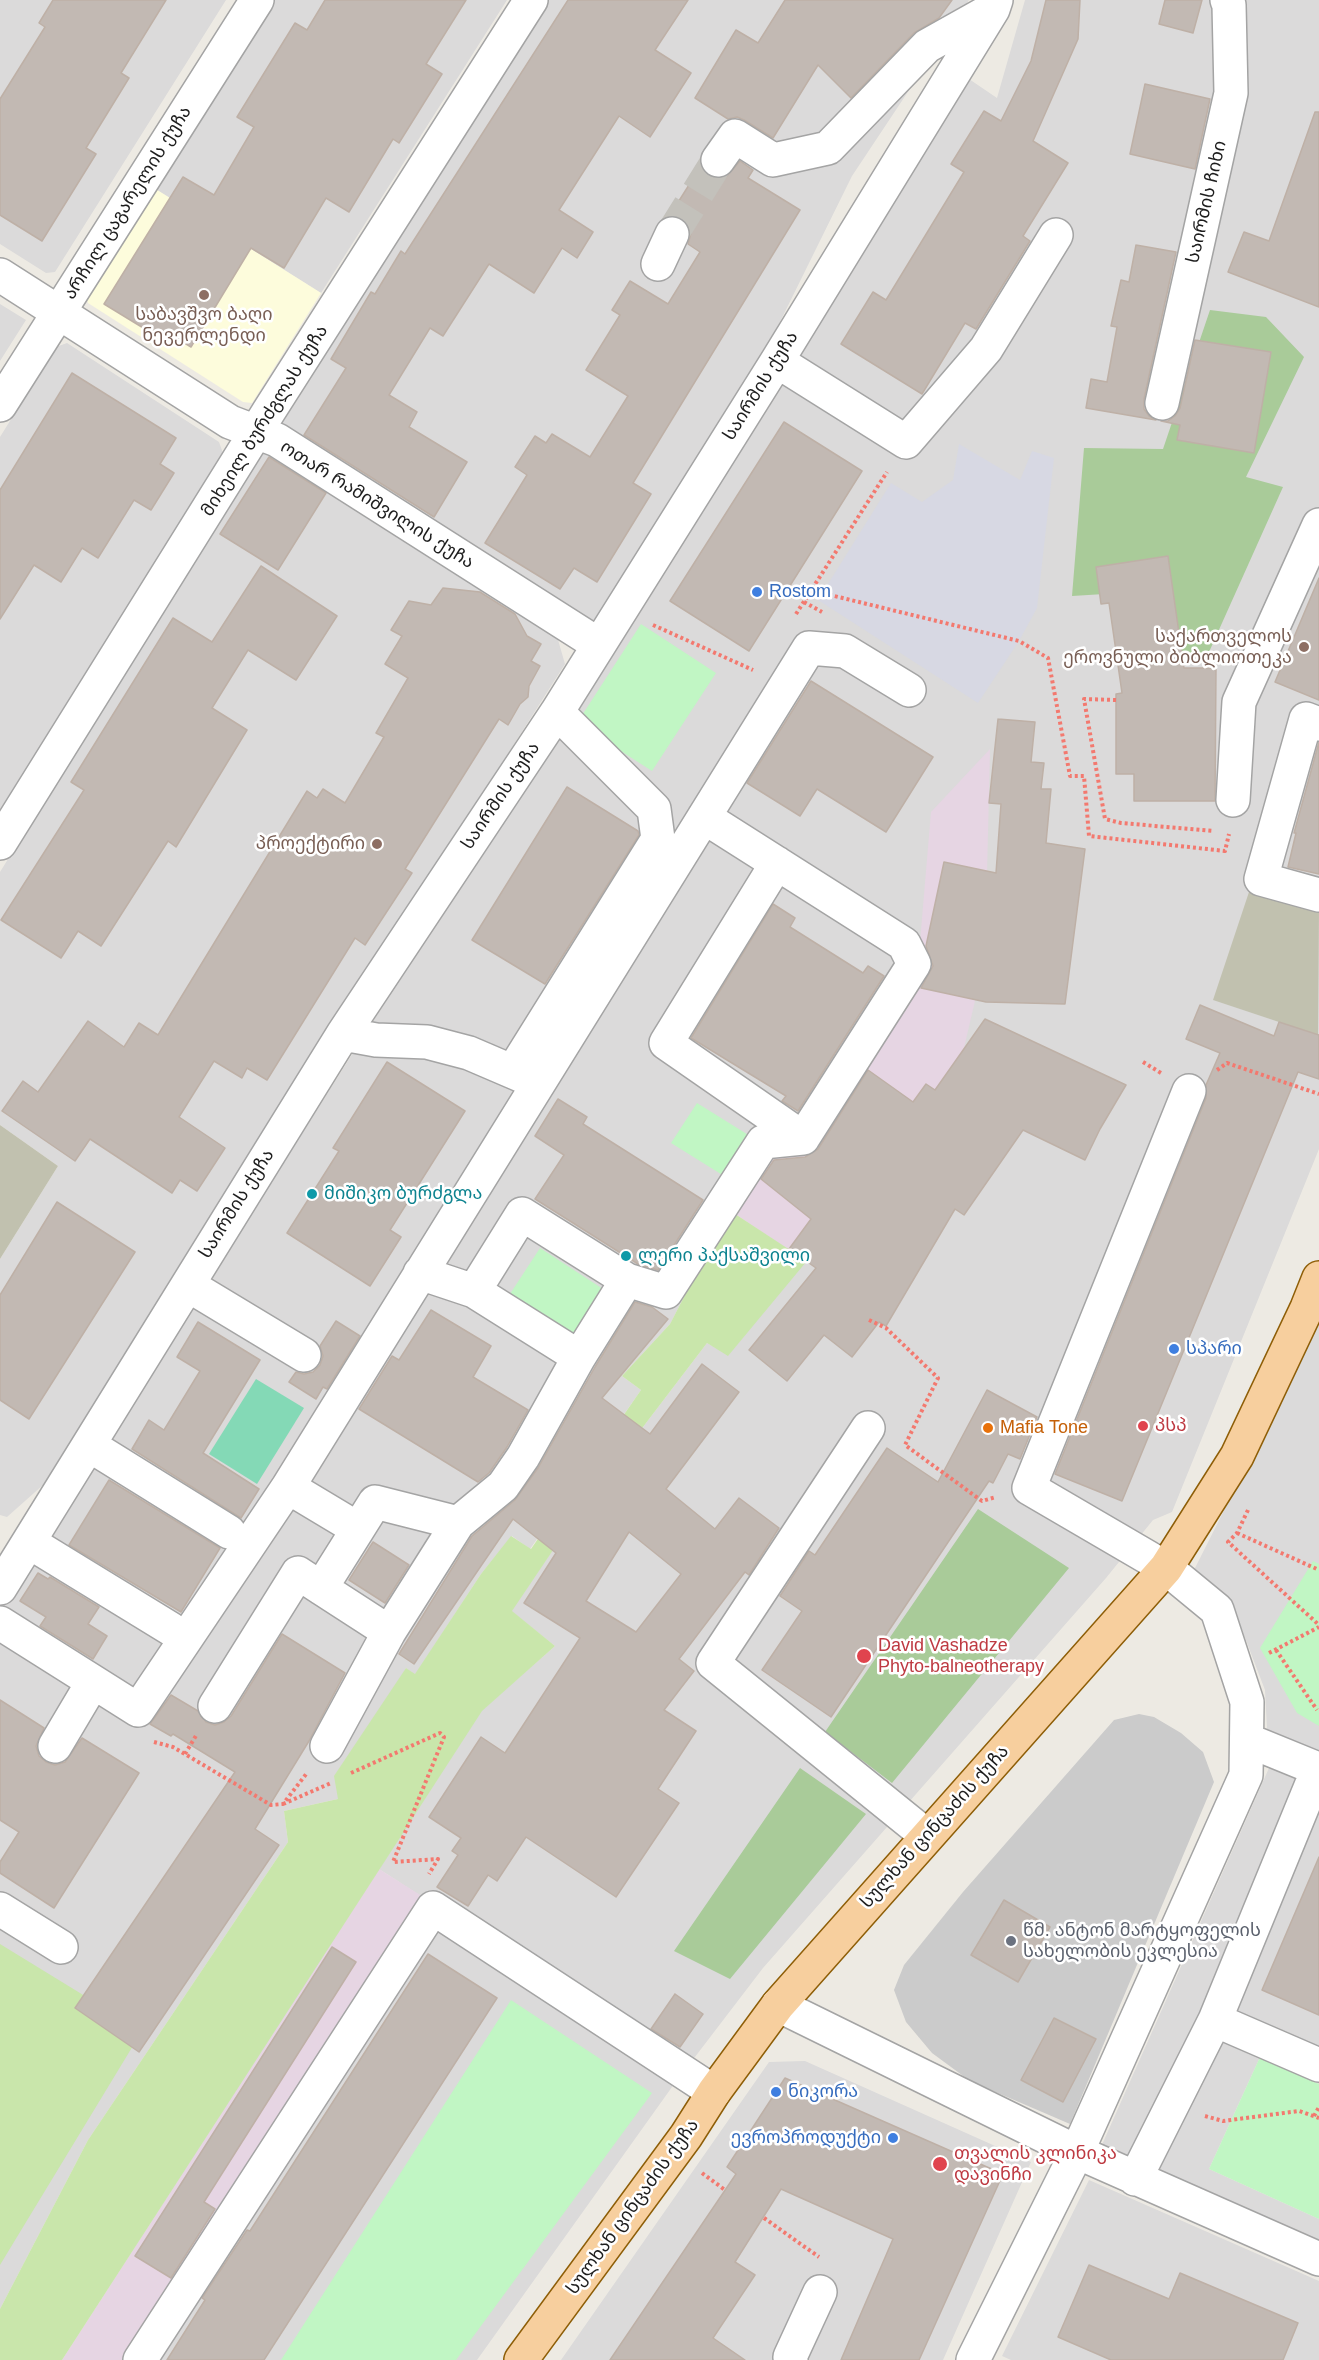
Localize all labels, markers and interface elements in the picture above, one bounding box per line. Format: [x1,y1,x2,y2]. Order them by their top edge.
street label: არჩილ ცაგარელის ქუჩა [59,102,197,304]
street label: საირმის ჩიხი [1182,139,1232,265]
marker: საბავშვო ბაღი ნევერლენდი [197,288,211,302]
place label: საბავშვო ბაღი ნევერლენდი [135,304,273,346]
street label: მიხეილ ბურძგლას ქუჩა [197,321,333,521]
street label: საირმის ქუჩა [719,327,803,445]
street label: ოთარ რამიშვილის ქუჩა [276,436,478,574]
place label: Rostom [769,581,831,603]
marker: Rostom [750,585,764,599]
place label: საქართველოს ეროვნული ბიბლიოთეკა [1063,626,1292,668]
marker: საქართველოს ეროვნული ბიბლიოთეკა [1297,640,1311,654]
street label: საირმის ქუჩა [457,738,545,854]
place label: პროექტირი [256,833,365,855]
marker: პროექტირი [370,837,384,851]
street label: საირმის ქუჩა [195,1145,279,1263]
place label: მიშიკო ბურძგლა [324,1183,482,1205]
marker: მიშიკო ბურძგლა [305,1187,319,1201]
place label: ლერი პაქსაშვილი [638,1245,810,1267]
marker: ლერი პაქსაშვილი [619,1249,633,1263]
place label: სპარი [1186,1338,1242,1360]
marker: სპარი [1167,1342,1181,1356]
place label: პსპ [1155,1415,1187,1437]
place label: Mafia Tone [1000,1417,1088,1439]
marker: პსპ [1136,1419,1150,1433]
marker: Mafia Tone [981,1421,995,1435]
place label: David Vashadze Phyto-balneotherapy [878,1635,1044,1678]
marker: David Vashadze Phyto-balneotherapy [855,1647,873,1665]
street label: სულხან ცინცაძის ქუჩა [856,1741,1014,1913]
place label: წმ. ანტონ მარტყოფელის სახელობის ეკლესია [1023,1920,1261,1962]
marker: წმ. ანტონ მარტყოფელის სახელობის ეკლესია [1004,1934,1018,1948]
place label: ნიკორა [788,2081,858,2103]
marker: ნიკორა [769,2085,783,2099]
street label: სულხან ცინცაძის ქუჩა [562,2115,704,2299]
place label: ევროპროდუქტი [731,2127,881,2149]
marker: ევროპროდუქტი [886,2131,900,2145]
place label: თვალის კლინიკა დავინჩი [954,2143,1117,2186]
marker: თვალის კლინიკა დავინჩი [931,2155,949,2173]

